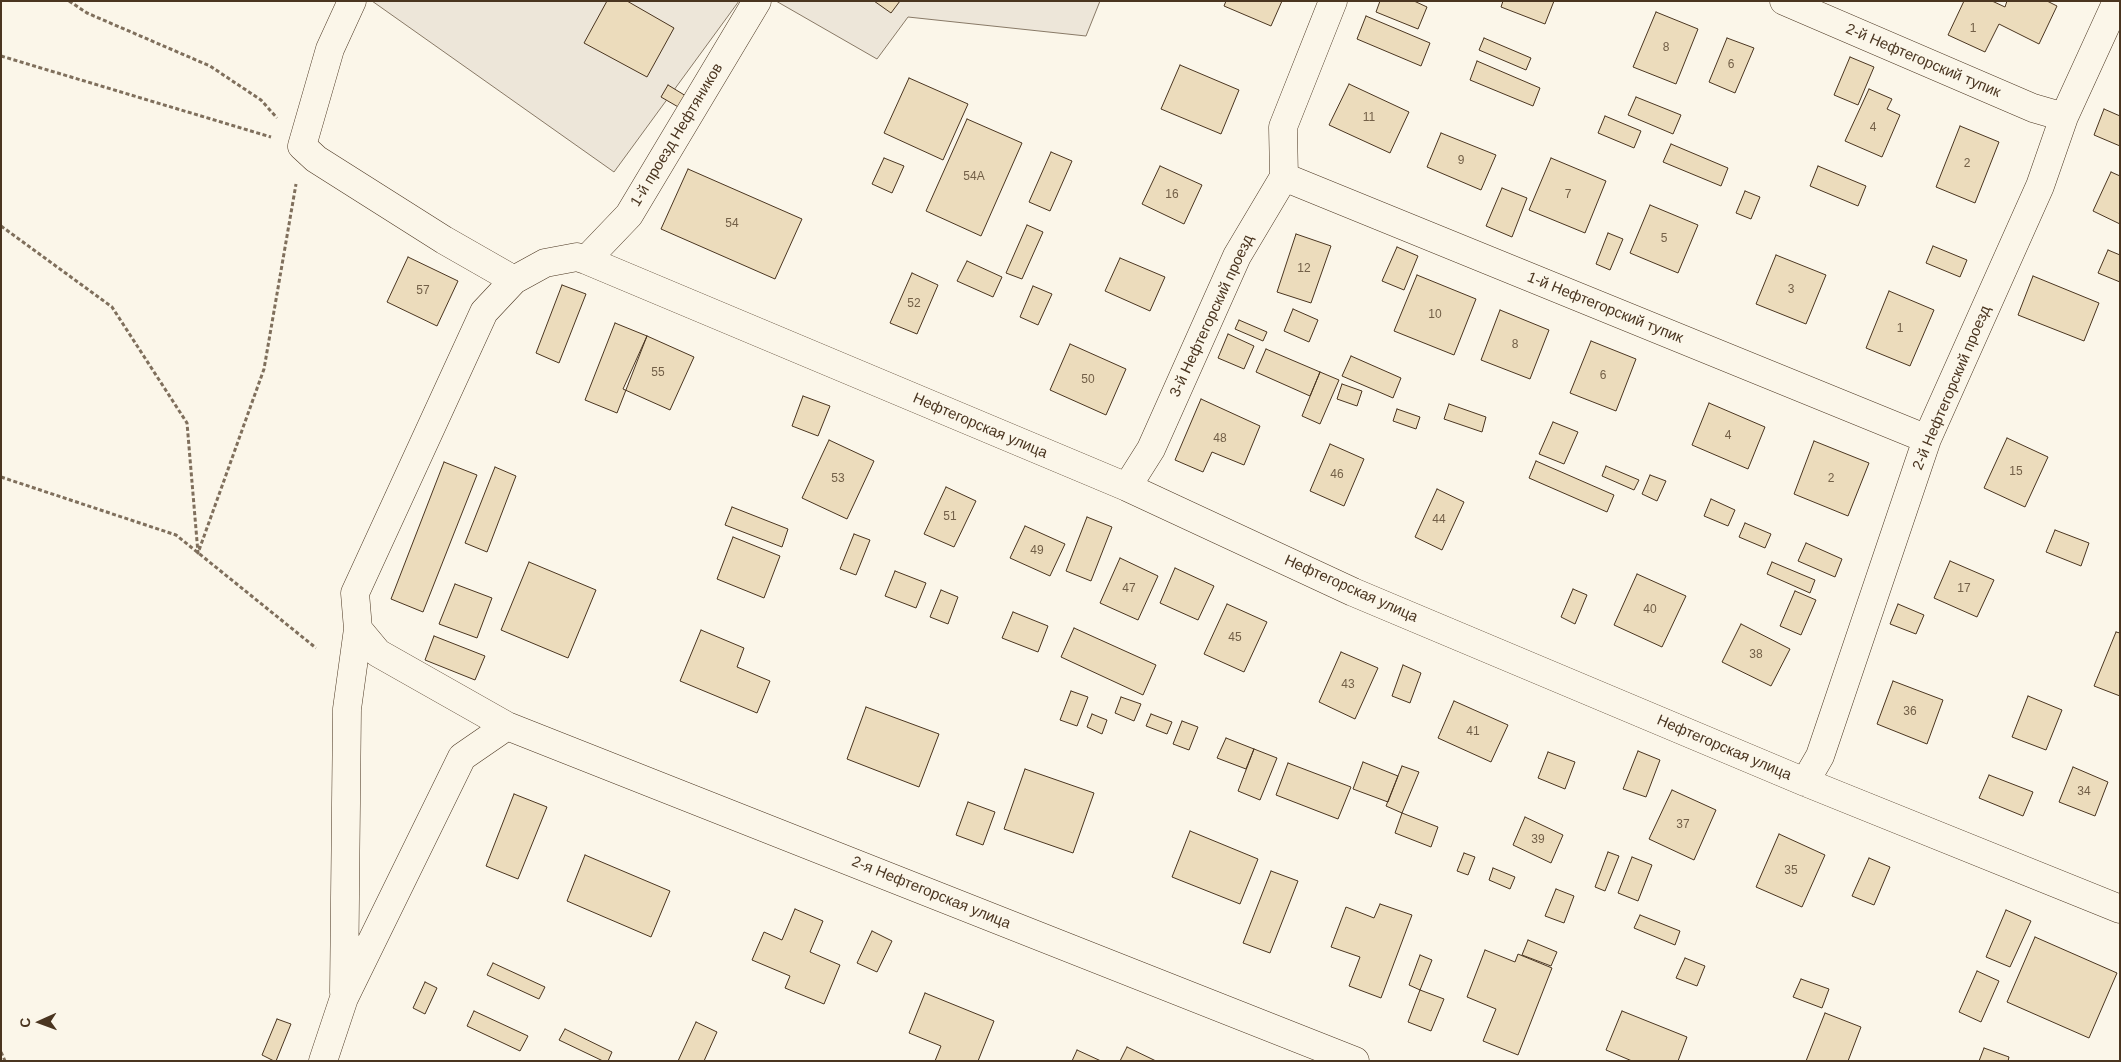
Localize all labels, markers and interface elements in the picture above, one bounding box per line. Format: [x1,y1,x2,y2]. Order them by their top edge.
street label: 2-й Нефтегорский тупик [1843,20,2003,102]
house number: 1 [1970,22,1976,36]
house number: 8 [1663,41,1669,55]
house number: 6 [1728,58,1734,72]
street label: 1-й проезд Нефтяников [627,60,727,210]
house number: 11 [1363,111,1375,125]
house number: 4 [1870,121,1876,135]
house number: 9 [1458,154,1464,168]
house number: 2 [1964,157,1970,171]
house number: 54А [963,170,985,184]
house number: 16 [1165,188,1179,202]
house number: 7 [1565,188,1571,202]
house number: 54 [725,217,739,231]
street label: 3-й Нефтегорский проезд [1166,232,1258,400]
house number: 5 [1661,232,1667,246]
house number: 12 [1297,262,1311,276]
street label: 1-й Нефтегорский тупик [1524,268,1686,348]
house number: 3 [1788,283,1794,297]
house number: 57 [416,284,430,298]
house number: 52 [907,297,921,311]
street label: 2-й Нефтегорский проезд [1909,303,1995,473]
house number: 10 [1428,308,1442,322]
house number: 1 [1897,322,1903,336]
house number: 8 [1512,338,1518,352]
house number: 55 [651,366,665,380]
house number: 6 [1600,369,1606,383]
house number: 50 [1081,373,1095,387]
street label: Нефтегорская улица [910,390,1050,462]
house number: 4 [1725,429,1731,443]
house number: 48 [1213,432,1227,446]
house number: 15 [2009,465,2023,479]
house number: 46 [1330,468,1344,482]
house number: 53 [831,472,845,486]
house number: 2 [1828,472,1834,486]
house number: 51 [943,510,957,524]
house number: 44 [1432,513,1446,527]
house number: 49 [1030,544,1044,558]
street label: Нефтегорская улица [1281,551,1421,627]
house number: 47 [1122,582,1136,596]
house number: 17 [1957,582,1971,596]
house number: 40 [1643,603,1657,617]
house number: 45 [1228,631,1242,645]
house number: 38 [1749,648,1763,662]
house number: 43 [1341,678,1355,692]
house number: 36 [1903,705,1917,719]
street label: Нефтегорская улица [1654,712,1794,784]
house number: 41 [1466,725,1480,739]
house number: 34 [2077,785,2091,799]
house number: 37 [1676,818,1690,832]
house number: 39 [1531,833,1545,847]
street label: 2-я Нефтегорская улица [849,853,1013,933]
house number: 35 [1784,864,1798,878]
north arrow [15,997,65,1047]
text: С [17,1017,33,1028]

